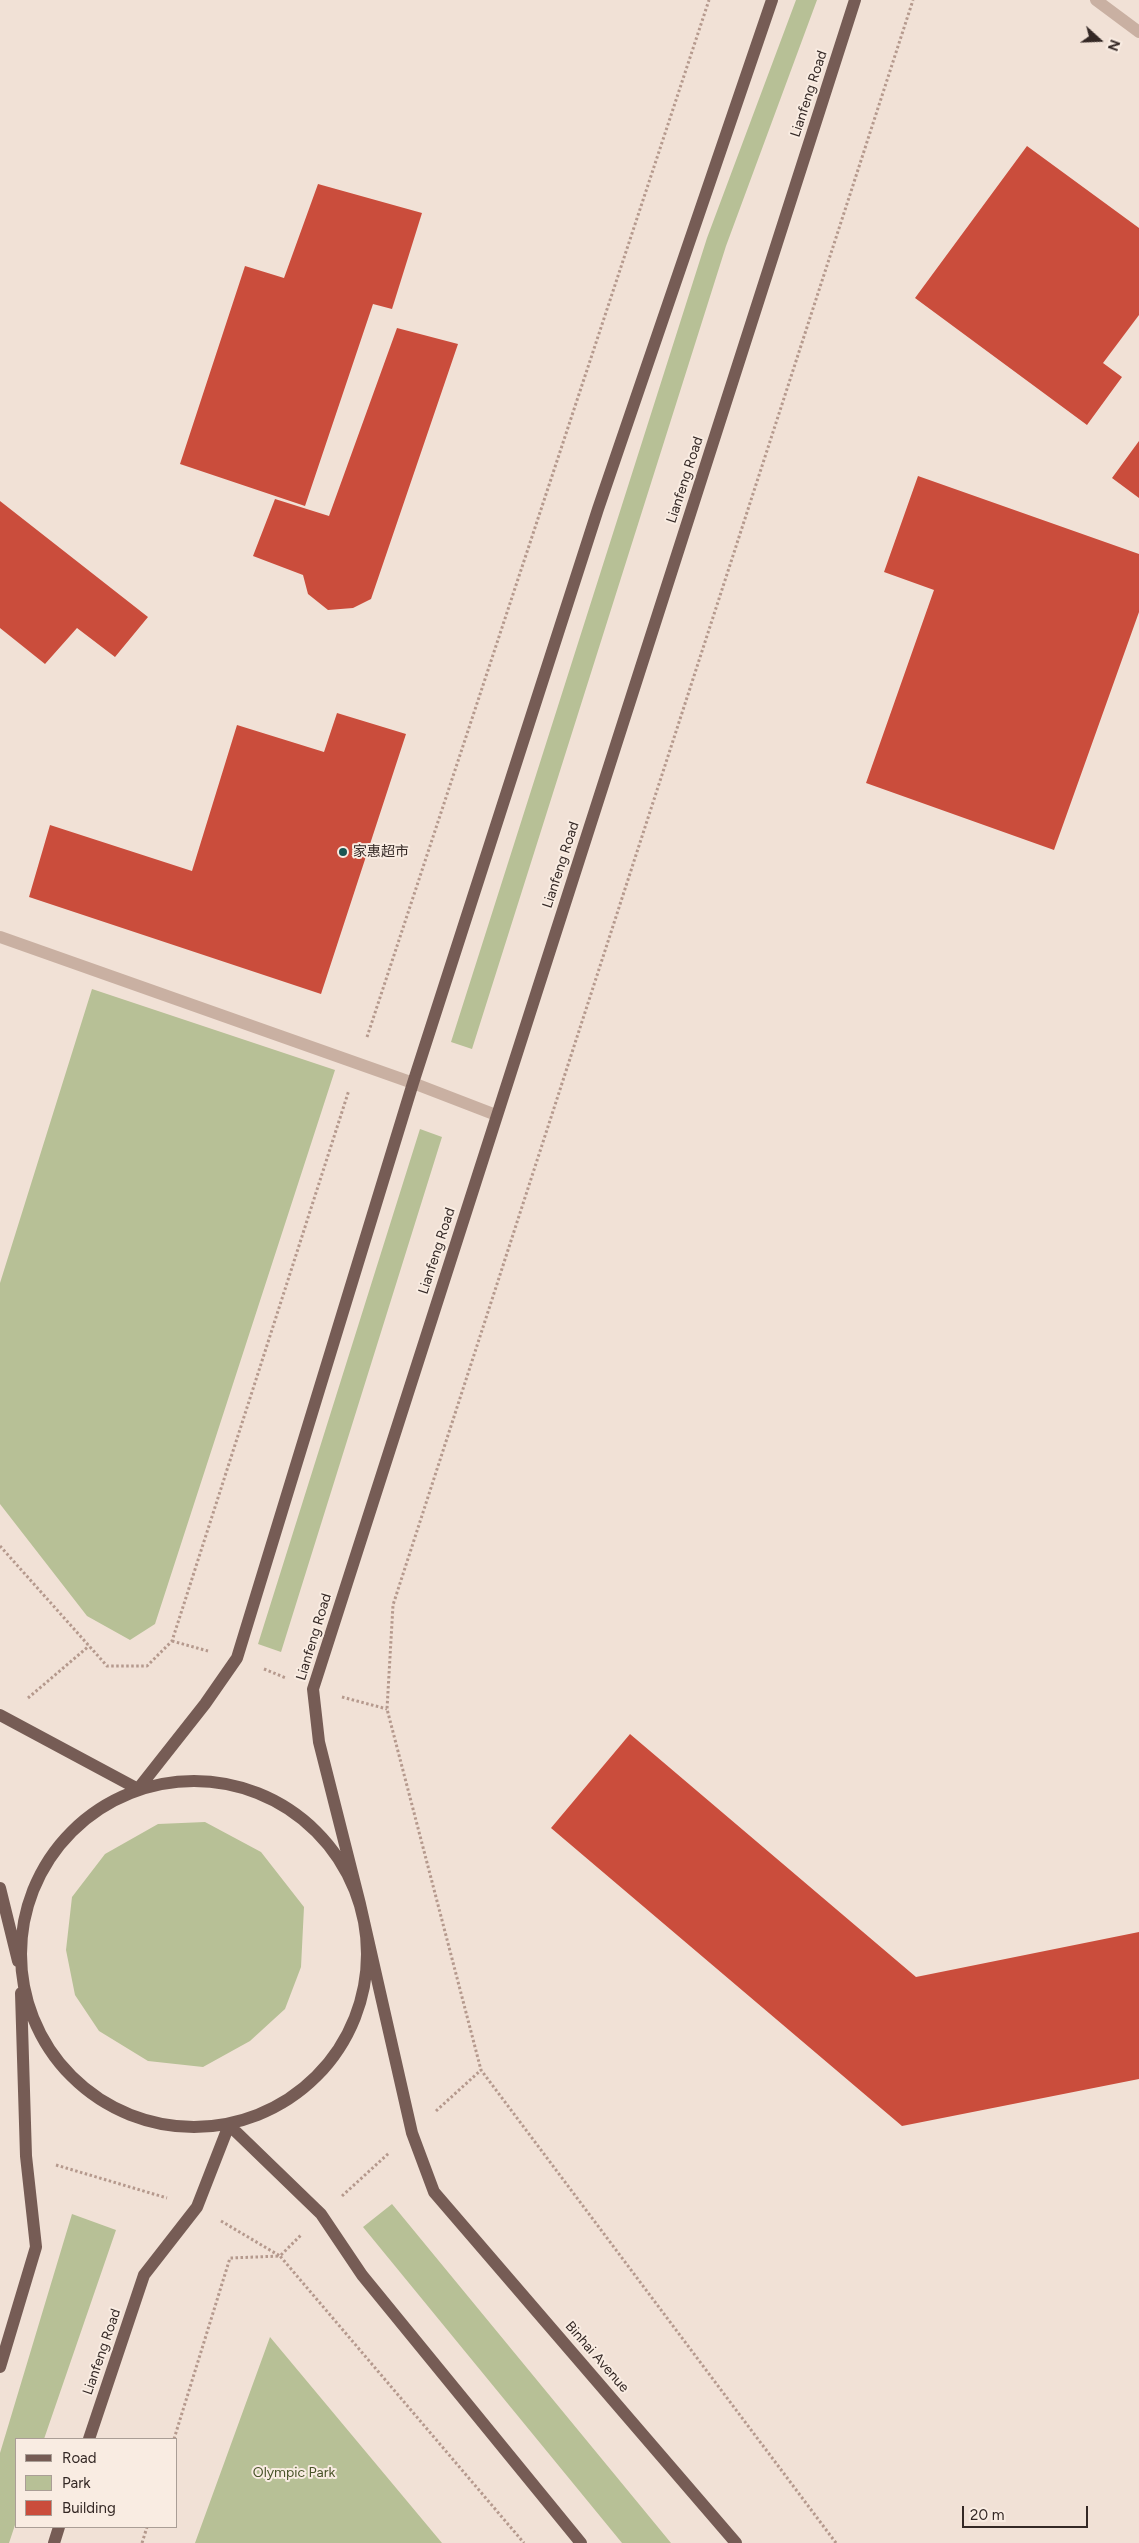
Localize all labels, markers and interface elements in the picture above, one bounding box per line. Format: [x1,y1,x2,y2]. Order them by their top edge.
north arrow [1074,15,1124,65]
text: N [1104,37,1123,53]
street label: Lianfeng Road [787,49,831,139]
street label: Lianfeng Road [663,435,707,525]
street label: Lianfeng Road [539,820,583,910]
place label: 家惠超市 [353,844,409,860]
marker: 家惠超市 [337,846,349,858]
street label: Lianfeng Road [415,1206,459,1296]
street label: Lianfeng Road [293,1592,335,1682]
street label: Lianfeng Road [79,2307,125,2397]
street label: Binhai Avenue [562,2318,632,2396]
legend [15,2438,178,2528]
text: Road [62,2449,97,2467]
park label: Olympic Park [253,2465,335,2481]
text: Park [62,2474,91,2492]
scale bar [964,2496,1090,2528]
text: Building [62,2499,116,2517]
text: 20 m [970,2506,1004,2524]

